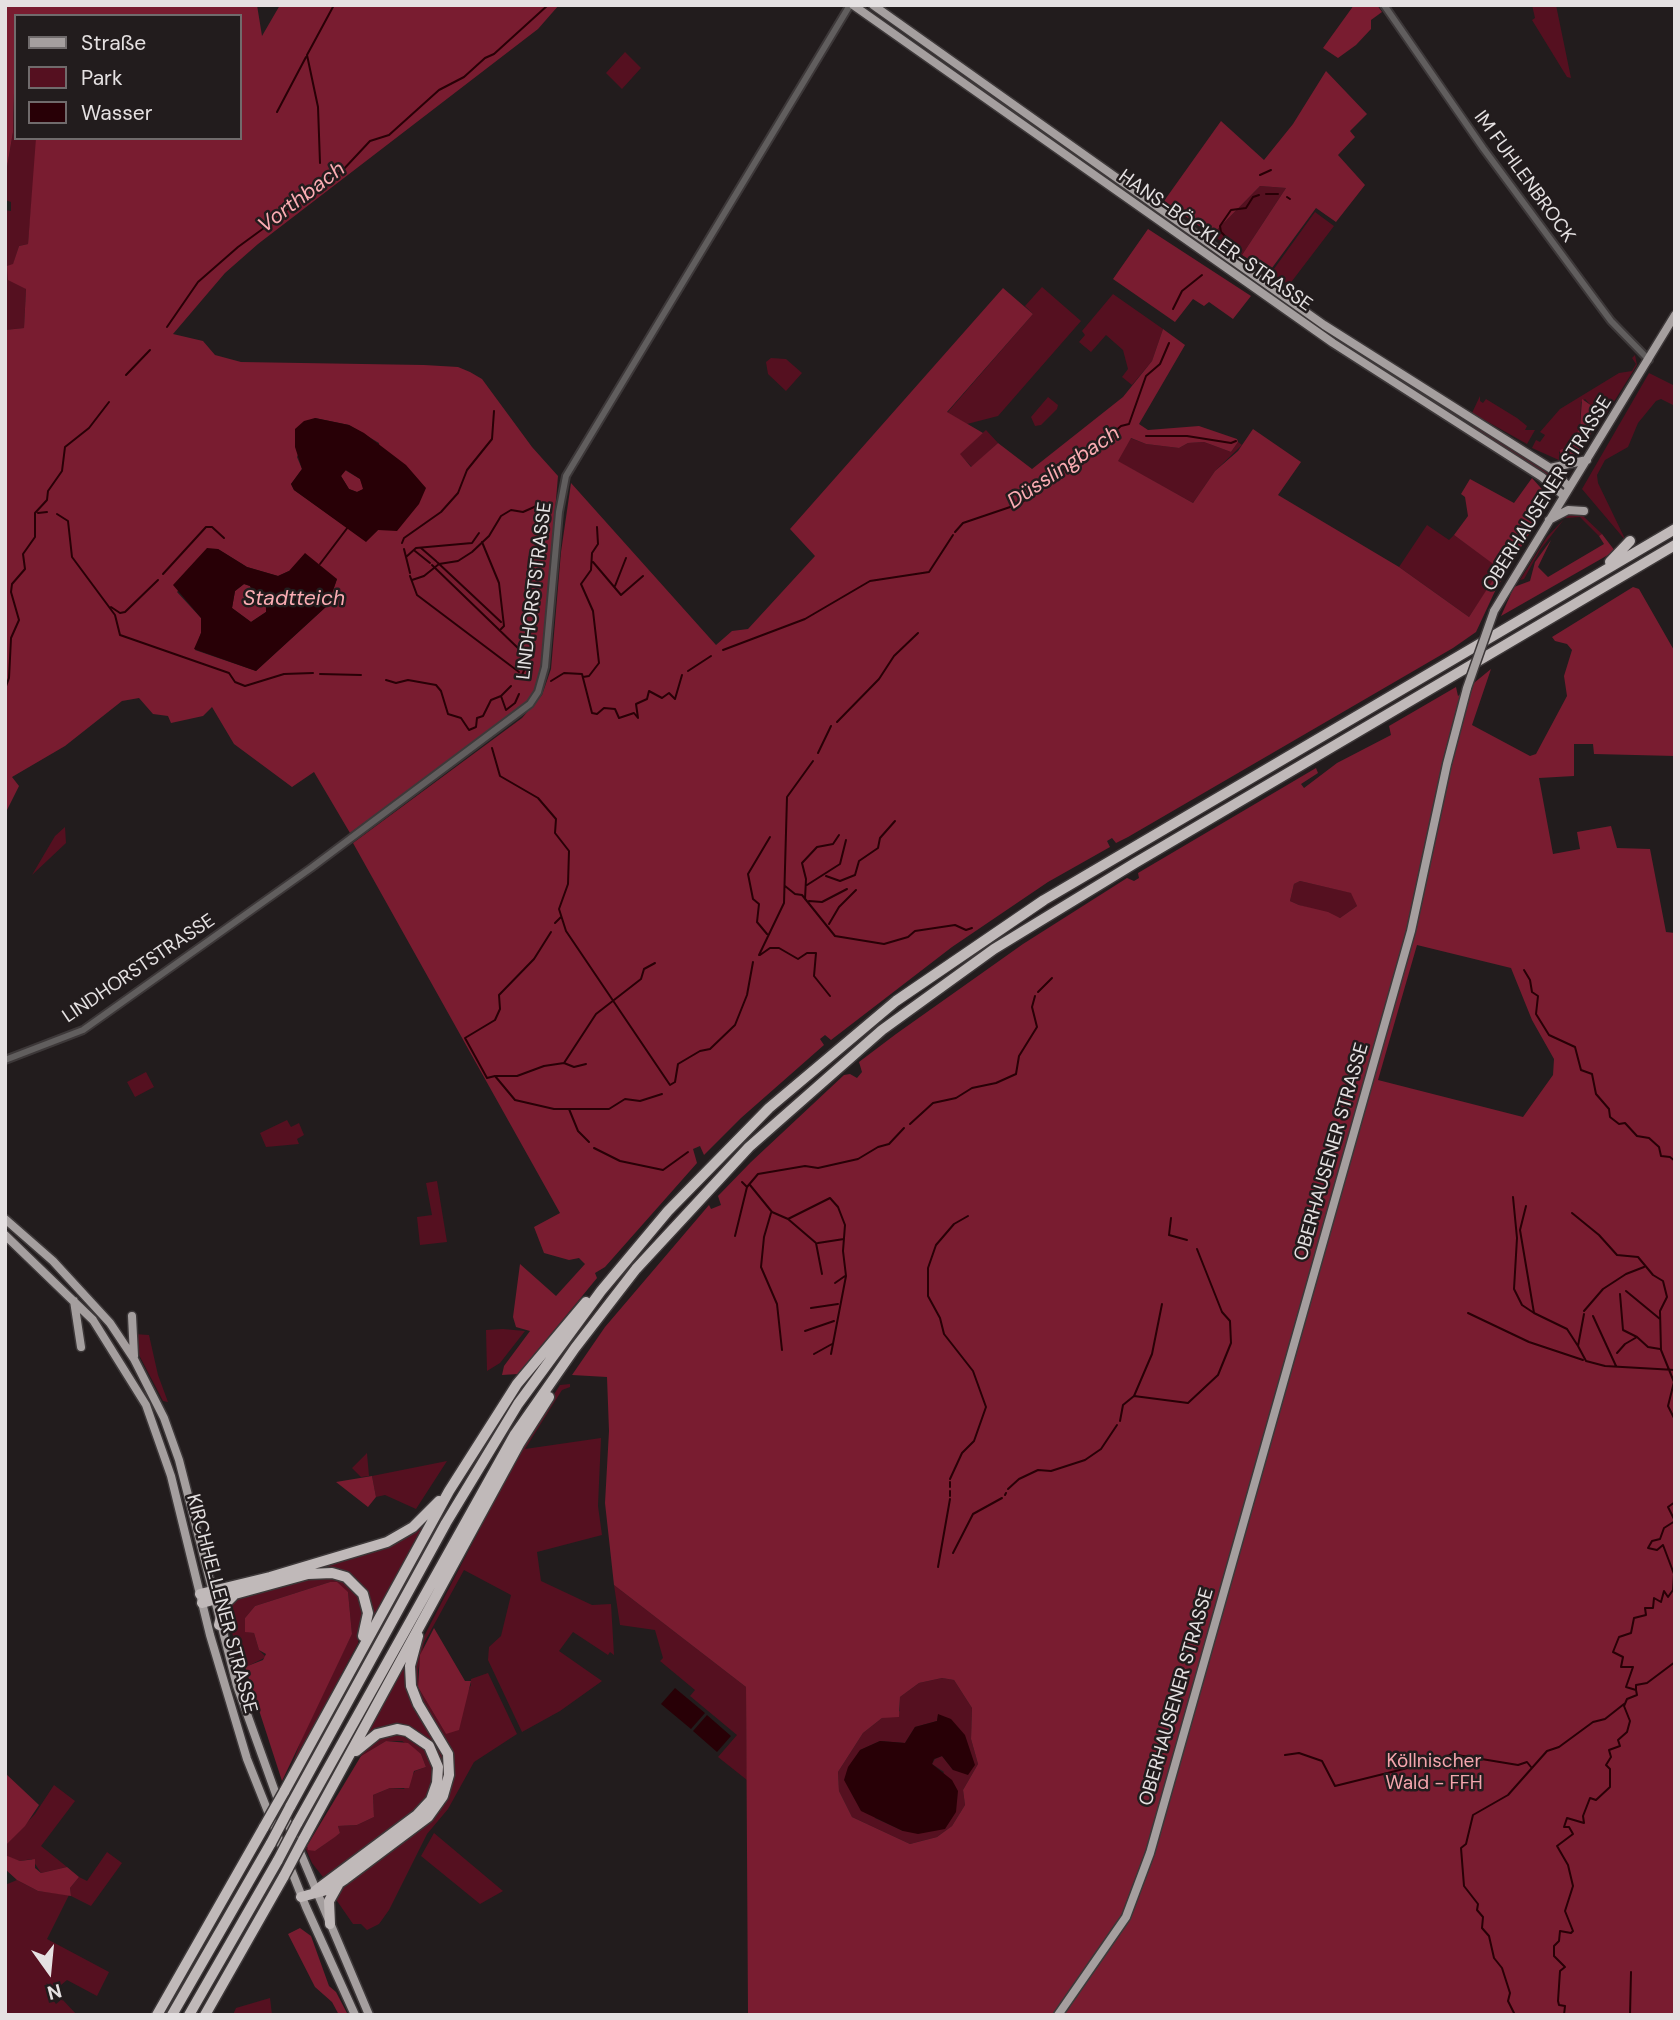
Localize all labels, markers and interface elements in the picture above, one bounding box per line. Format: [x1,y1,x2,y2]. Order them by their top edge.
legend [14,14,242,140]
text: Straße [81,29,146,57]
text: Park [81,64,122,92]
text: Wasser [81,99,153,127]
street label: IM FUHLENBROCK [1469,107,1579,247]
water label: Vorthbach [254,157,350,239]
street label: HANS-BÖCKLER-STRASSE [1114,165,1316,317]
street label: OBERHAUSENER STRASSE [1479,392,1617,596]
water label: Düsslingbach [1003,421,1125,515]
street label: LINDHORSTSTRASSE [513,501,557,681]
water label: Stadtteich [243,586,345,612]
street label: LINDHORSTSTRASSE [59,910,219,1028]
street label: OBERHAUSENER STRASSE [1290,1040,1374,1264]
street label: KIRCHHELLENER STRASSE [181,1492,261,1716]
street label: OBERHAUSENER STRASSE [1135,1585,1219,1809]
park label: Köllnischer Wald - FFH [1385,1751,1483,1795]
north arrow [14,1936,84,2006]
text: N [45,1978,65,2006]

